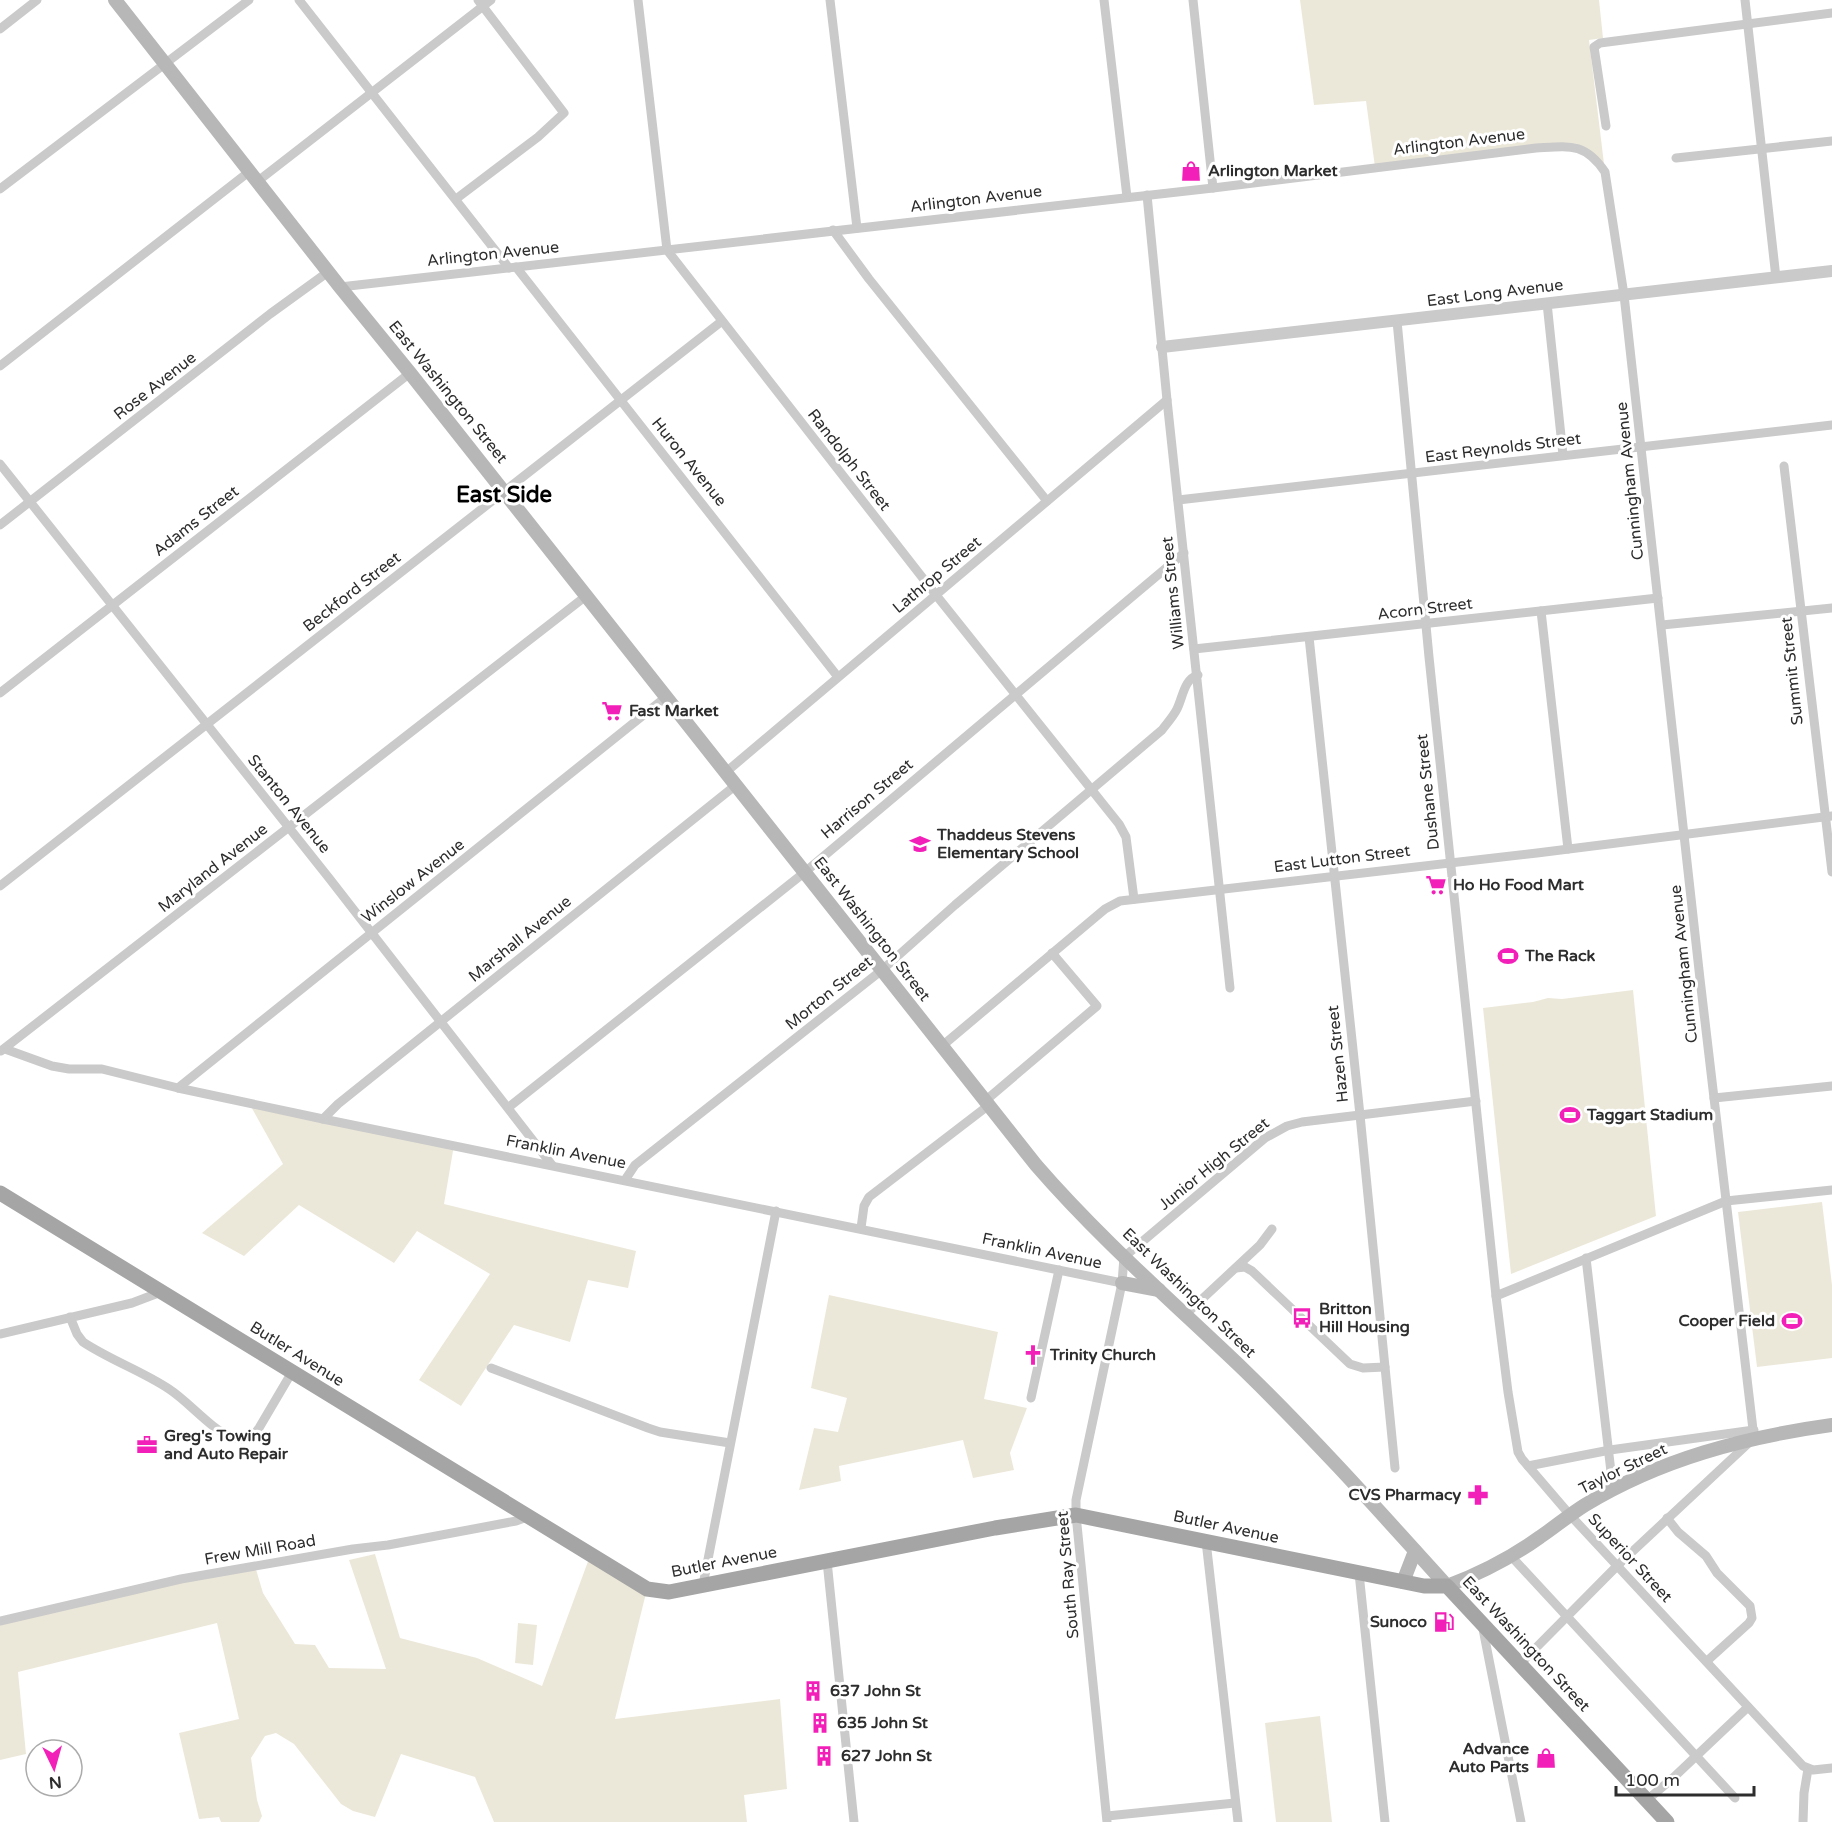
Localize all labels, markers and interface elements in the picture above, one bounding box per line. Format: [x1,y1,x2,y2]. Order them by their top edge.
street label: Arlington Avenue [1392,124,1526,160]
shop icon: Arlington Market [1179,159,1203,183]
place label: Arlington Market [1208,161,1339,181]
street label: Arlington Avenue [909,181,1043,217]
street label: Arlington Avenue [426,237,560,271]
street label: East Long Avenue [1426,275,1564,311]
street label: East Washington Street [384,316,512,468]
street label: Rose Avenue [110,348,200,424]
street label: Cunningham Avenue [1612,401,1648,561]
street label: Randolph Street [803,405,895,515]
street label: Huron Avenue [647,414,731,510]
street label: East Reynolds Street [1424,429,1582,467]
street label: Adams Street [149,481,243,561]
district label: East Side [456,482,552,508]
street label: Lathrop Street [889,532,985,618]
street label: Williams Street [1157,536,1189,650]
street label: Beckford Street [299,548,405,636]
street label: Acorn Street [1376,593,1474,625]
street label: Summit Street [1776,616,1808,726]
supermarket icon: Fast Market [600,699,624,723]
place label: Fast Market [629,701,720,721]
street label: Dushane Street [1412,733,1444,851]
street label: Stanton Avenue [243,751,335,857]
street label: Harrison Street [817,755,917,843]
street label: Maryland Avenue [154,819,272,917]
place label: Thaddeus Stevens Elementary School [936,825,1079,863]
school or university icon: Thaddeus Stevens Elementary School [908,832,932,856]
street label: Winslow Avenue [358,835,468,927]
street label: East Lutton Street [1273,841,1411,877]
street label: East Washington Street [809,853,935,1005]
supermarket icon: Ho Ho Food Mart [1424,873,1448,897]
place label: Ho Ho Food Mart [1453,875,1585,895]
street label: Cunningham Avenue [1666,884,1702,1044]
street label: Marshall Avenue [465,891,575,987]
sports icon: The Rack [1496,944,1520,968]
place label: The Rack [1524,946,1596,966]
street label: Morton Street [781,952,877,1034]
street label: Hazen Street [1323,1004,1353,1104]
sports icon: Taggart Stadium [1558,1103,1582,1127]
place label: Taggart Stadium [1586,1105,1713,1125]
street label: Junior High Street [1155,1113,1273,1215]
street label: Franklin Avenue [504,1131,628,1173]
street label: East Washington Street [1118,1224,1260,1362]
street label: Franklin Avenue [980,1229,1104,1273]
place label: Britton Hill Housing [1319,1299,1410,1337]
bus stop icon: Britton Hill Housing [1290,1306,1314,1330]
sports icon: Cooper Field [1780,1309,1804,1333]
place label: Cooper Field [1679,1311,1775,1331]
street label: Butler Avenue [246,1317,348,1391]
church icon: Trinity Church [1021,1343,1045,1367]
place label: Trinity Church [1049,1345,1156,1365]
place label: Greg's Towing and Auto Repair [164,1426,289,1464]
office icon: Greg's Towing and Auto Repair [135,1433,159,1457]
street label: Taylor Street [1576,1439,1670,1499]
pharmacy icon: CVS Pharmacy [1466,1483,1490,1507]
place label: CVS Pharmacy [1349,1485,1461,1505]
street label: Butler Avenue [1171,1506,1281,1548]
street label: Superior Street [1584,1509,1676,1607]
street label: South Ray Street [1052,1510,1084,1640]
street label: Frew Mill Road [203,1530,317,1570]
street label: Butler Avenue [669,1542,779,1582]
street label: East Washington Street [1458,1572,1594,1716]
fuel station icon: Sunoco [1432,1610,1456,1634]
place label: Sunoco [1370,1612,1427,1632]
building icon: 637 John St [801,1679,825,1703]
place label: 637 John St [830,1681,922,1701]
building icon: 635 John St [808,1711,832,1735]
place label: 635 John St [837,1713,929,1733]
north arrow [24,1738,84,1798]
place label: Advance Auto Parts [1448,1739,1529,1777]
building icon: 627 John St [812,1744,836,1768]
place label: 627 John St [841,1746,933,1766]
shop icon: Advance Auto Parts [1534,1746,1558,1770]
scale bar [1616,1759,1754,1797]
text: 100 m [1625,1769,1680,1791]
text: N [48,1771,62,1792]

